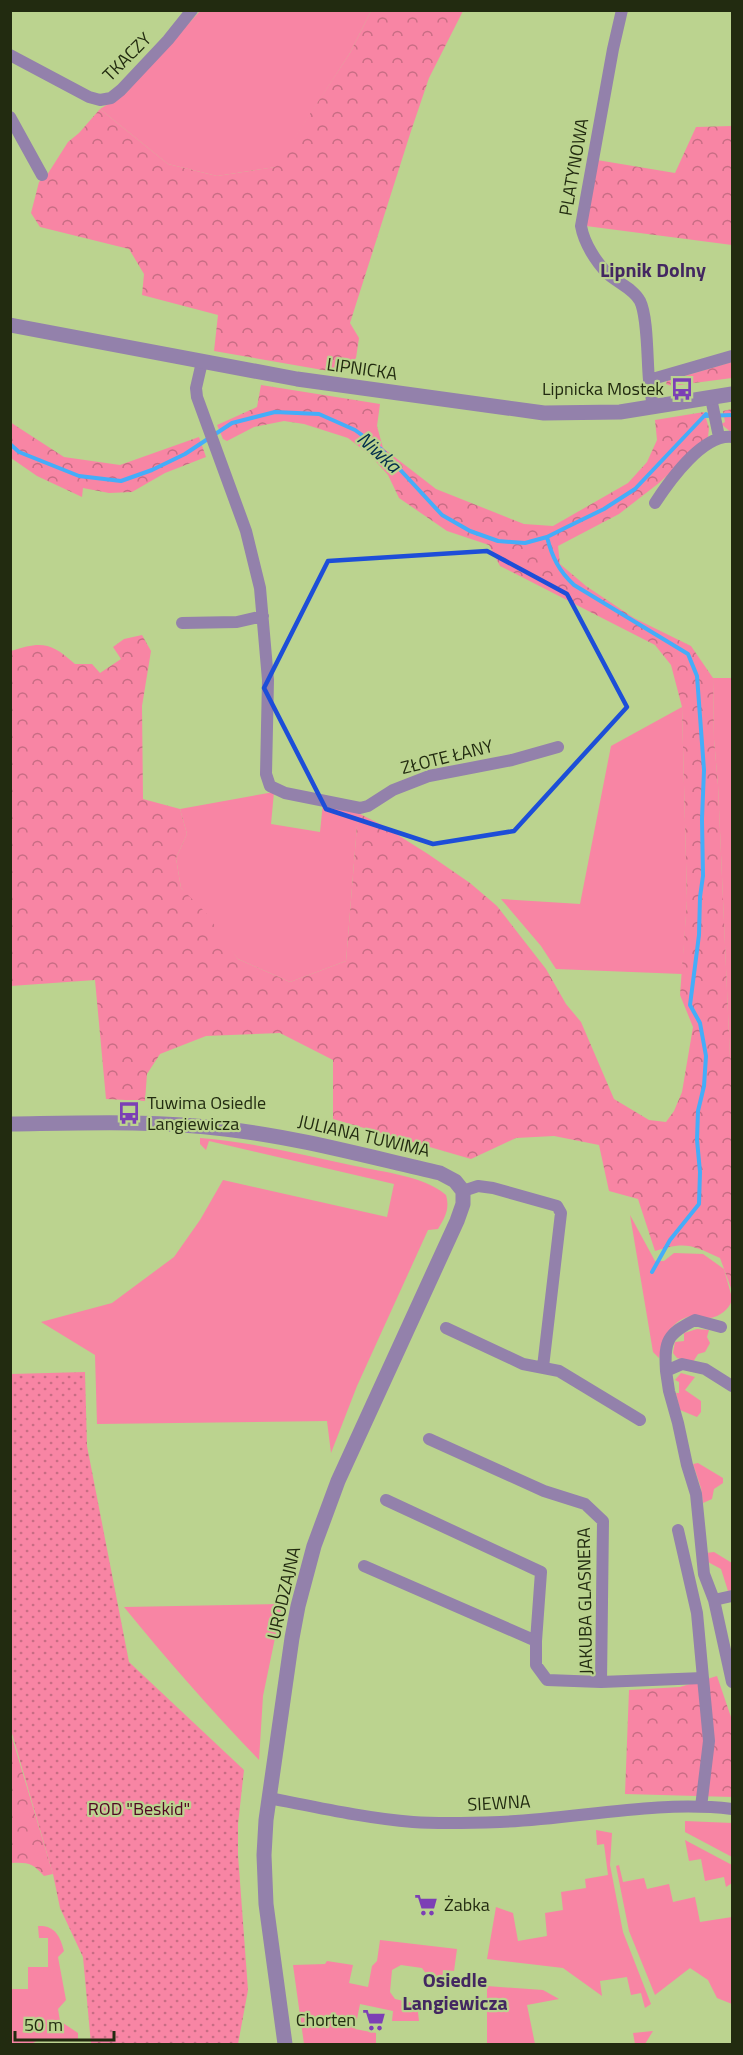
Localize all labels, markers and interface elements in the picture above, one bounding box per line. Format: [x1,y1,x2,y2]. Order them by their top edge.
street label: TKACZY [96,26,157,87]
street label: PLATYNOWA [552,116,595,218]
district label: Lipnik Dolny [600,254,706,285]
street label: LIPNICKA [325,350,399,387]
place label: Lipnicka Mostek [542,375,664,402]
bus stop icon: Lipnicka Mostek [669,376,695,402]
water label: Niwka [350,423,409,481]
street label: ZŁOTE ŁANY [398,732,496,781]
place label: Tuwima Osiedle Langiewicza [147,1089,266,1137]
bus stop icon: Tuwima Osiedle Langiewicza [116,1100,142,1126]
street label: JULIANA TUWIMA [295,1107,433,1164]
street label: JAKUBA GLASNERA [570,1527,599,1675]
street label: URODZAJNA [260,1544,307,1642]
street label: SIEWNA [467,1787,531,1818]
park label: ROD "Beskid" [88,1795,190,1822]
place label: Żabka [444,1891,490,1918]
supermarket icon: Żabka [413,1892,439,1918]
district label: Osiedle Langiewicza [402,1964,508,2018]
scale bar [15,2004,114,2042]
place label: Chorten [296,2006,356,2033]
supermarket icon: Chorten [361,2007,387,2033]
text: 50 m [24,2011,63,2038]

